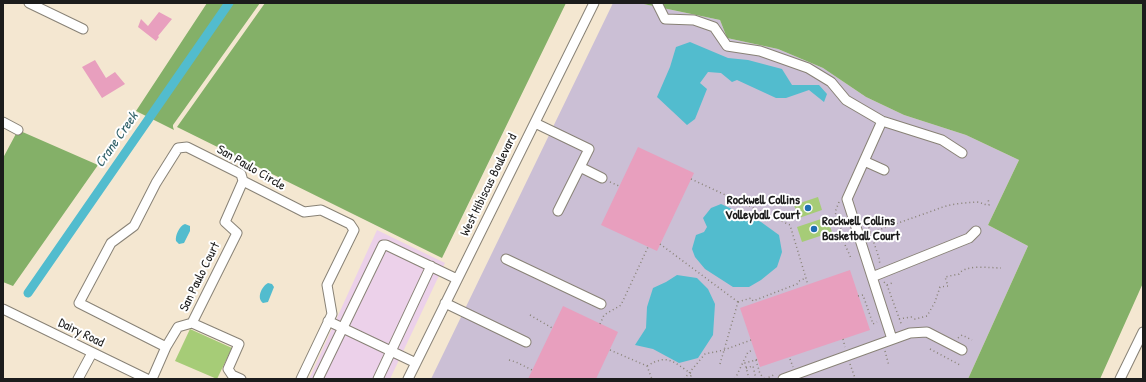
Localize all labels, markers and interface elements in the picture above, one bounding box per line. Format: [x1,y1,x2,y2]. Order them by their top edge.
water label: Crane Creek [92,109,142,171]
street label: West Hibiscus Boulevard [457,131,521,239]
street label: San Paulo Circle [214,142,288,194]
place label: Rockwell Collins Volleyball Court [725,193,800,224]
marker: Rockwell Collins Volleyball Court [803,203,813,213]
place label: Rockwell Collins Basketball Court [822,214,900,245]
marker: Rockwell Collins Basketball Court [809,224,819,234]
street label: San Paulo Court [177,240,223,314]
street label: Dairy Road [56,315,106,351]

